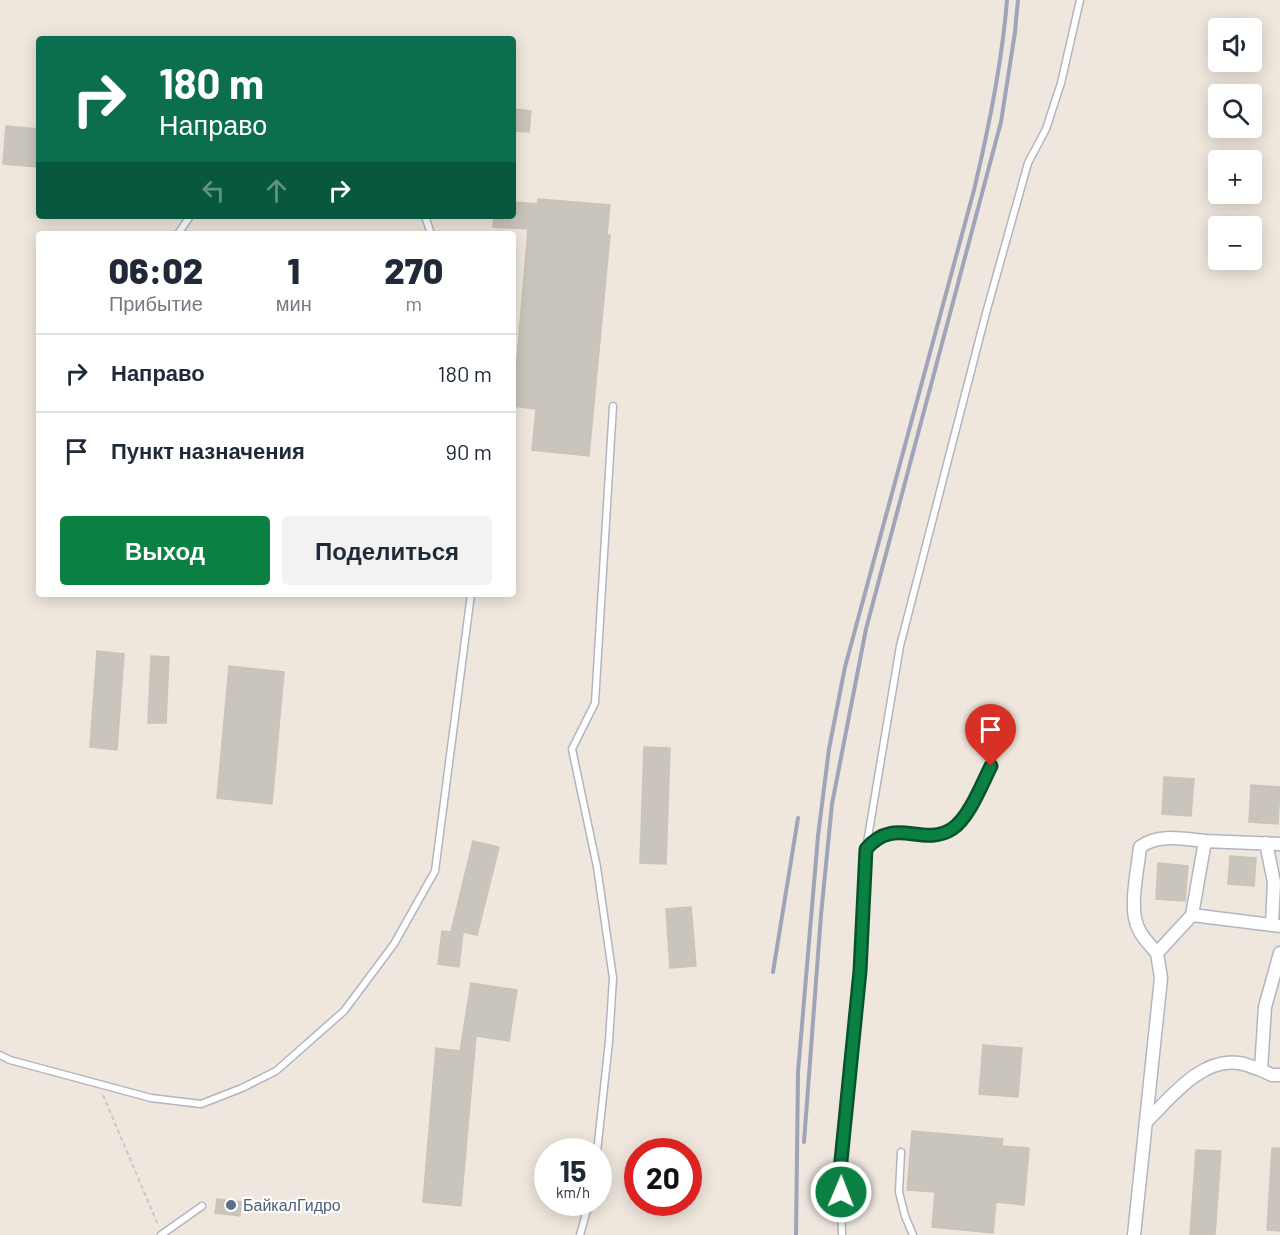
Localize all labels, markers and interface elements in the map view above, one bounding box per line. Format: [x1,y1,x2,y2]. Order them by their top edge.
map controls [1208,18,1262,270]
button: sound [1208,18,1262,72]
text: 180 m [159,57,264,107]
icon: right [60,60,138,138]
button: search [1208,84,1262,138]
text: Направо [159,108,267,140]
button: + [1208,150,1262,204]
icon: left [197,174,230,207]
icon: ahead [260,174,293,207]
icon: right [323,174,356,207]
button: − [1208,216,1262,270]
text: 06:02 [109,248,203,291]
text: 1 [287,248,300,291]
text: 270 [384,248,443,291]
text: Прибытие [109,291,203,315]
text: мин [276,291,312,315]
text: m [406,291,422,315]
icon: right [60,357,93,390]
text: Направо [111,359,205,385]
text: 180 m [438,360,492,386]
icon: arrive [60,435,93,468]
text: Пункт назначения [111,437,305,463]
text: 90 m [446,438,492,464]
button: Выход [60,516,270,585]
button: Поделиться [282,516,492,585]
pin [965,704,1016,766]
icon: arrive [974,713,1007,746]
speed limit sign: 20 [624,1138,702,1216]
text: 15 [560,1152,586,1188]
position arrow [809,1160,873,1224]
text: km/h [556,1183,590,1201]
place label: БайкалГидро [243,1195,341,1214]
marker: БайкалГидро [224,1198,238,1212]

